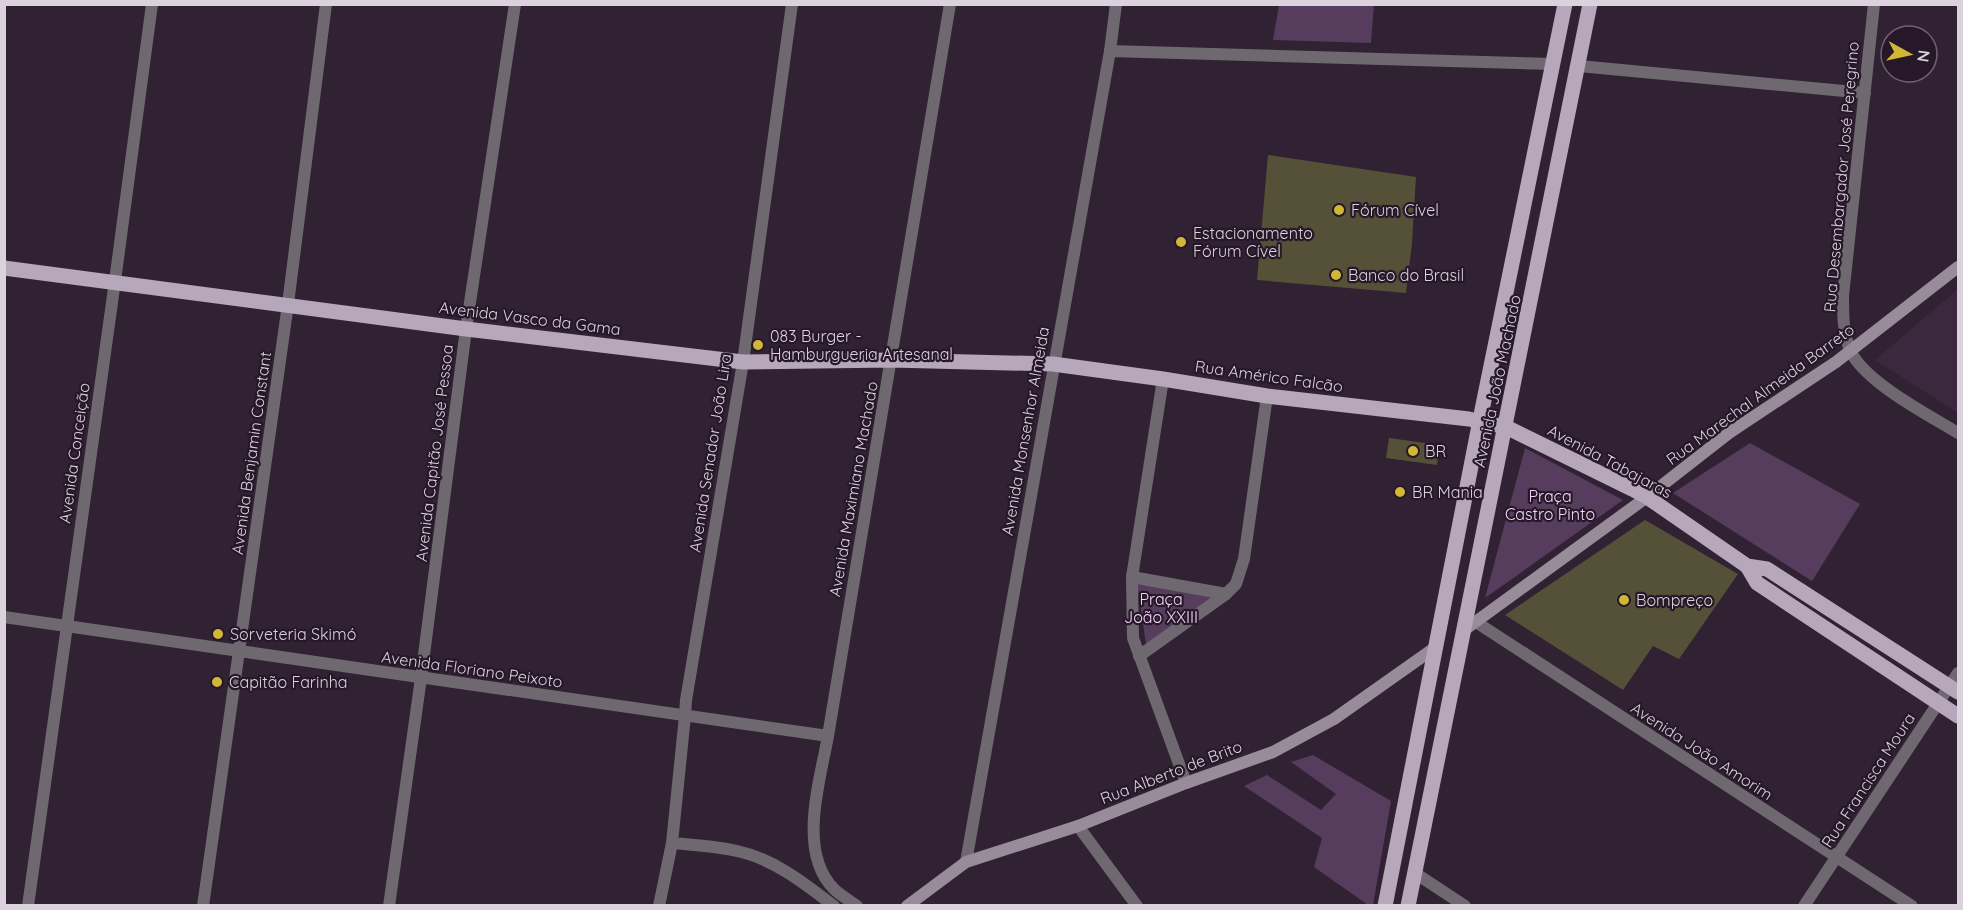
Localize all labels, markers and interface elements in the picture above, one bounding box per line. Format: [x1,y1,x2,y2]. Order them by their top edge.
north arrow [1879,24,1939,84]
street label: Rua Desembargador José Peregrino [1819,41,1863,313]
text: N [1913,49,1935,63]
place label: Fórum Cível [1351,200,1439,220]
marker: Fórum Cível [1332,203,1346,217]
place label: Estacionamento Fórum Cível [1193,223,1313,261]
marker: Estacionamento Fórum Cível [1174,235,1188,249]
place label: Banco do Brasil [1348,265,1464,285]
marker: Banco do Brasil [1329,268,1343,282]
street label: Avenida João Machado [1469,293,1525,469]
street label: Avenida Vasco da Gama [438,297,622,339]
street label: Rua Marechal Almeida Barreto [1662,319,1858,469]
street label: Avenida Monsenhor Almeida [997,325,1053,537]
place label: 083 Burger - Hamburgueria Artesanal [770,326,953,364]
marker: 083 Burger - Hamburgueria Artesanal [751,338,765,352]
street label: Avenida Capitão José Pessoa [411,343,457,563]
street label: Avenida Benjamin Constant [227,350,275,556]
street label: Avenida Senador João Lira [684,352,736,554]
street label: Rua Américo Falcão [1194,356,1344,396]
street label: Avenida Maximiano Machado [824,380,882,598]
street label: Avenida Conceição [54,382,94,524]
street label: Avenida Tabajaras [1544,420,1676,502]
place label: BR [1425,441,1446,461]
marker: BR [1406,444,1420,458]
place label: BR Mania [1412,482,1483,502]
marker: BR Mania [1393,485,1407,499]
park label: Praça Castro Pinto [1505,486,1595,524]
park label: Praça João XXIII [1124,589,1198,627]
place label: Bompreço [1636,590,1713,610]
marker: Bompreço [1617,593,1631,607]
place label: Sorveteria Skimó [230,624,356,644]
marker: Sorveteria Skimó [211,627,225,641]
street label: Avenida Floriano Peixoto [380,646,564,692]
place label: Capitão Farinha [229,672,347,692]
marker: Capitão Farinha [210,675,224,689]
street label: Avenida João Amorim [1627,698,1777,804]
street label: Rua Francisca Moura [1817,709,1919,851]
street label: Rua Alberto de Brito [1097,736,1245,808]

